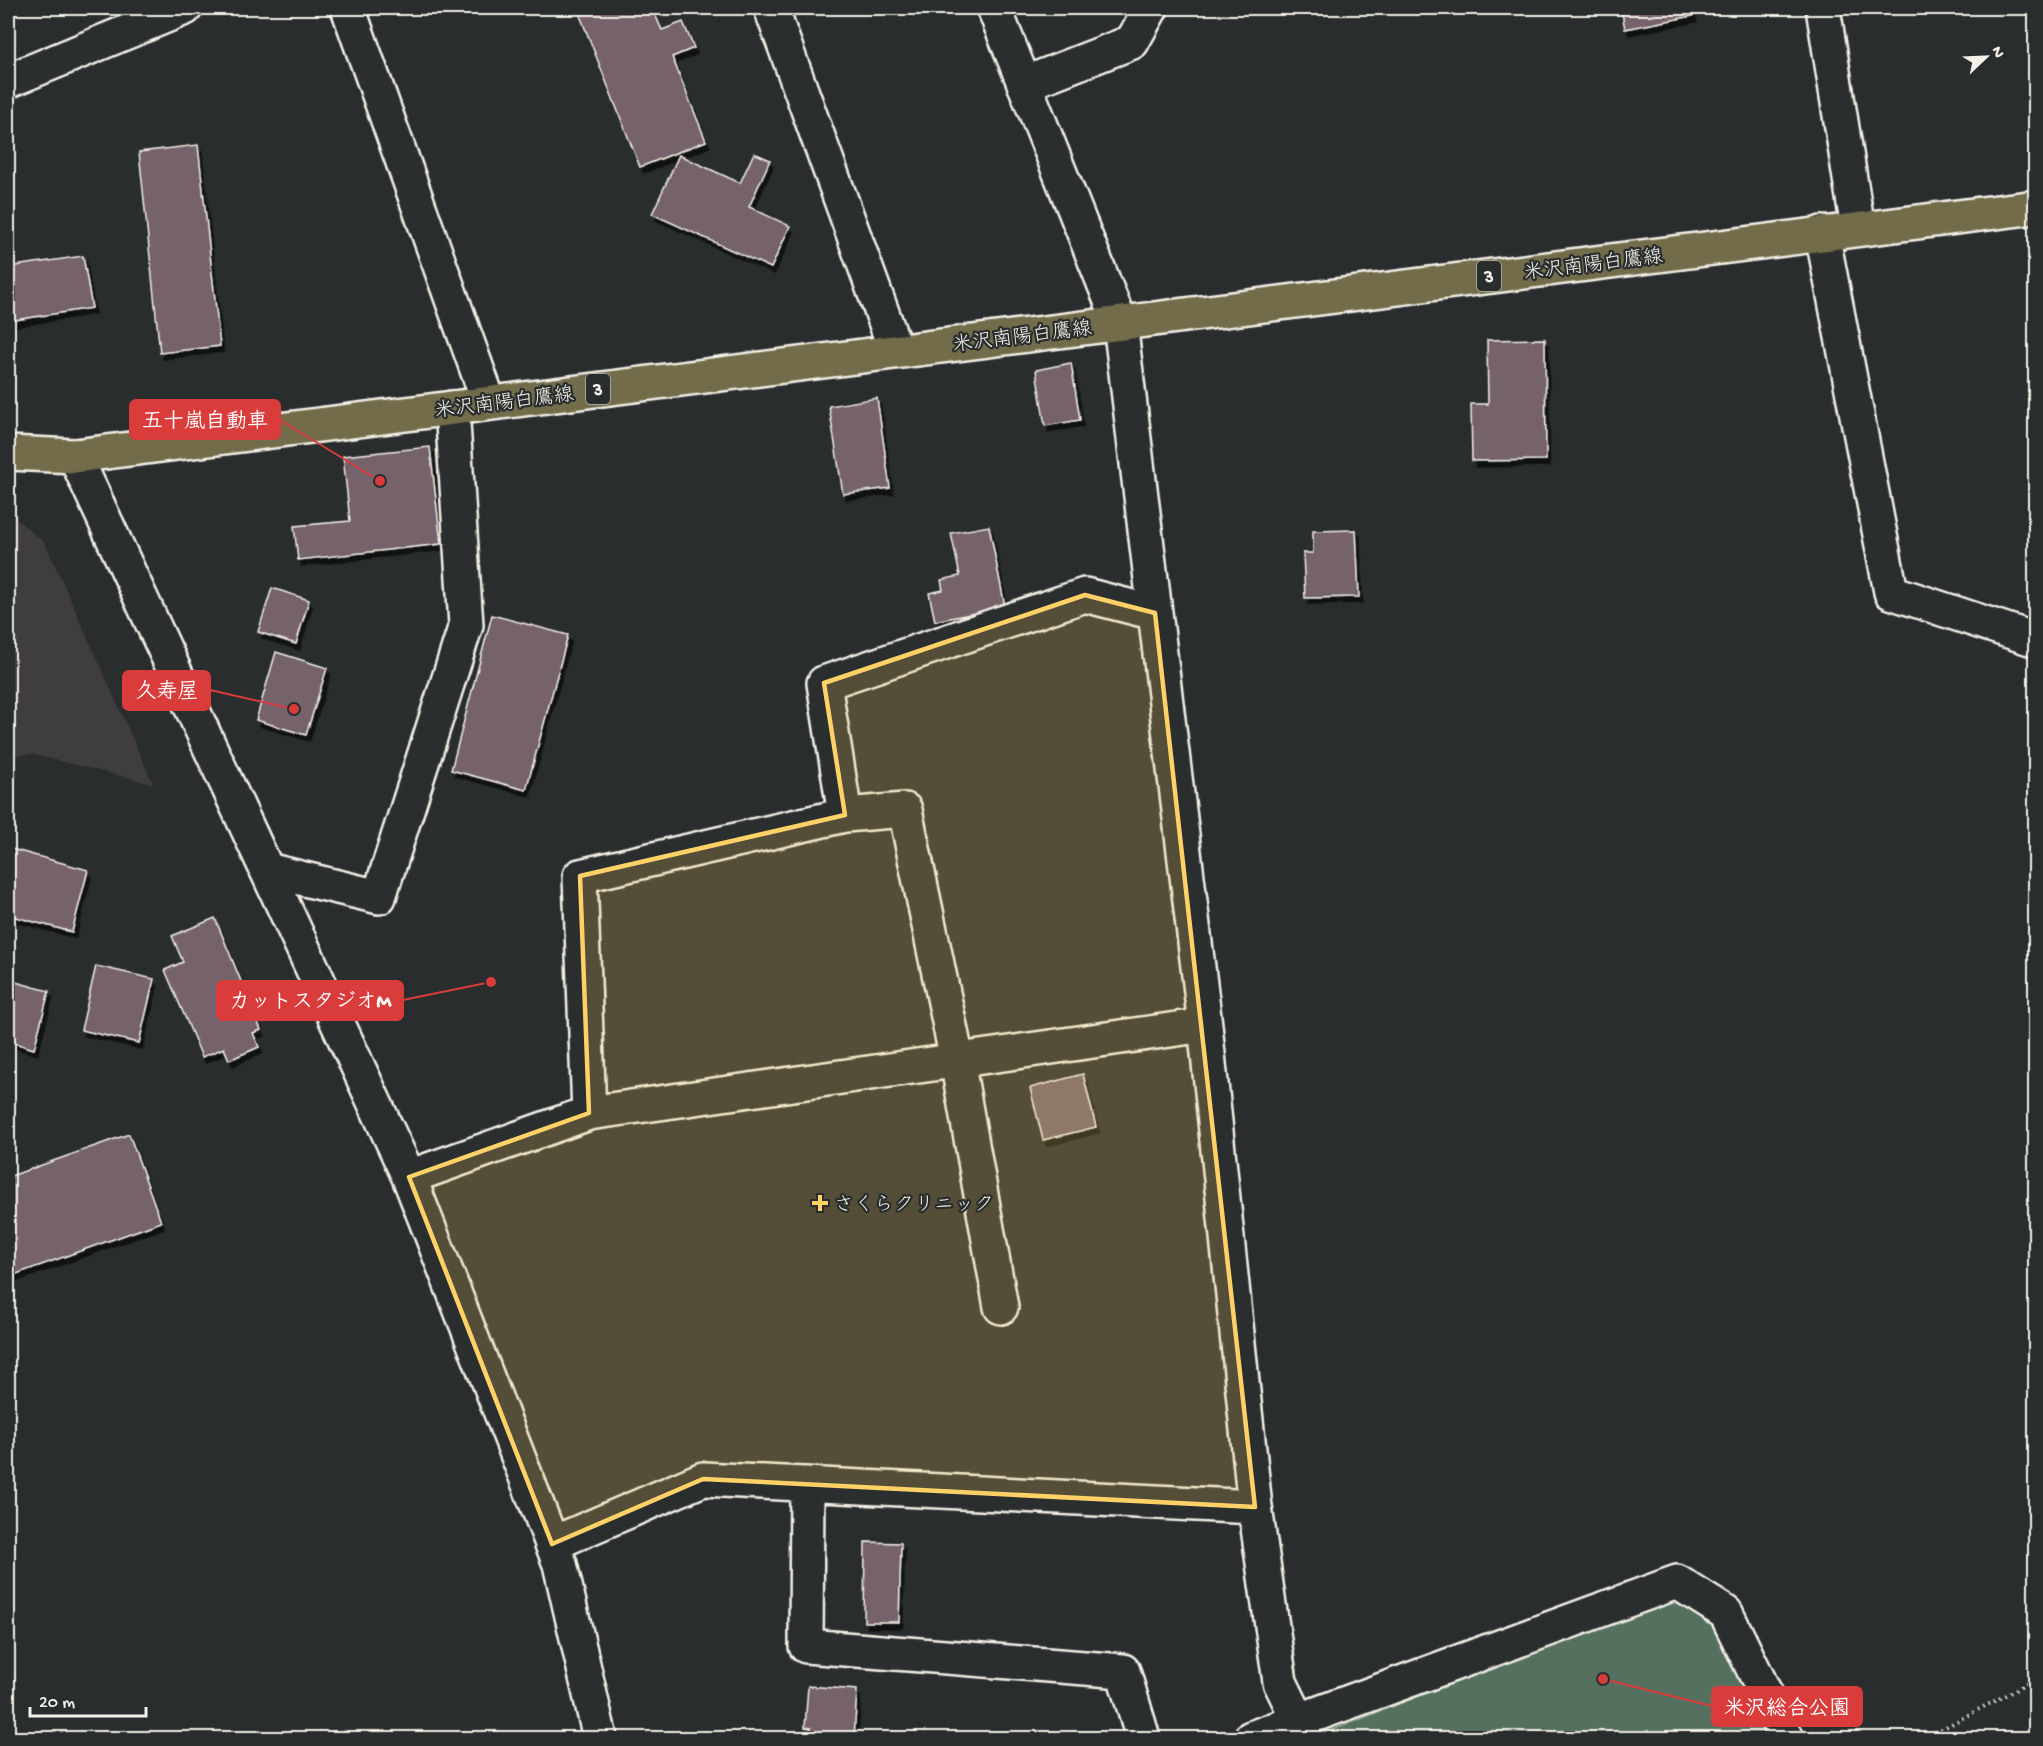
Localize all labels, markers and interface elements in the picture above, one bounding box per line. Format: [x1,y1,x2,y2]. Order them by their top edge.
north arrow [1956,27,2016,87]
text: N [1986,44,2008,62]
street label: 米沢南陽白鷹線 [1522,245,1664,286]
road number: 3 [1477,261,1501,291]
street label: 米沢南陽白鷹線 [951,317,1093,358]
road number: 3 [586,374,610,404]
street label: 米沢南陽白鷹線 [433,383,575,424]
callout: 五十嵐自動車 [130,400,280,439]
text: 五十嵐自動車 [142,409,268,436]
callout: 久寿屋 [123,671,210,710]
text: 久寿屋 [136,679,199,706]
callout: カットスタジオM [217,981,403,1020]
text: カットスタジオM [229,990,392,1016]
marker: さくらクリニック [811,1194,829,1212]
place label: さくらクリニック [834,1195,994,1218]
scale bar [30,1680,146,1718]
callout: 米沢総合公園 [1712,1687,1862,1726]
text: 20 m [39,1693,75,1714]
text: 米沢総合公園 [1724,1696,1850,1723]

